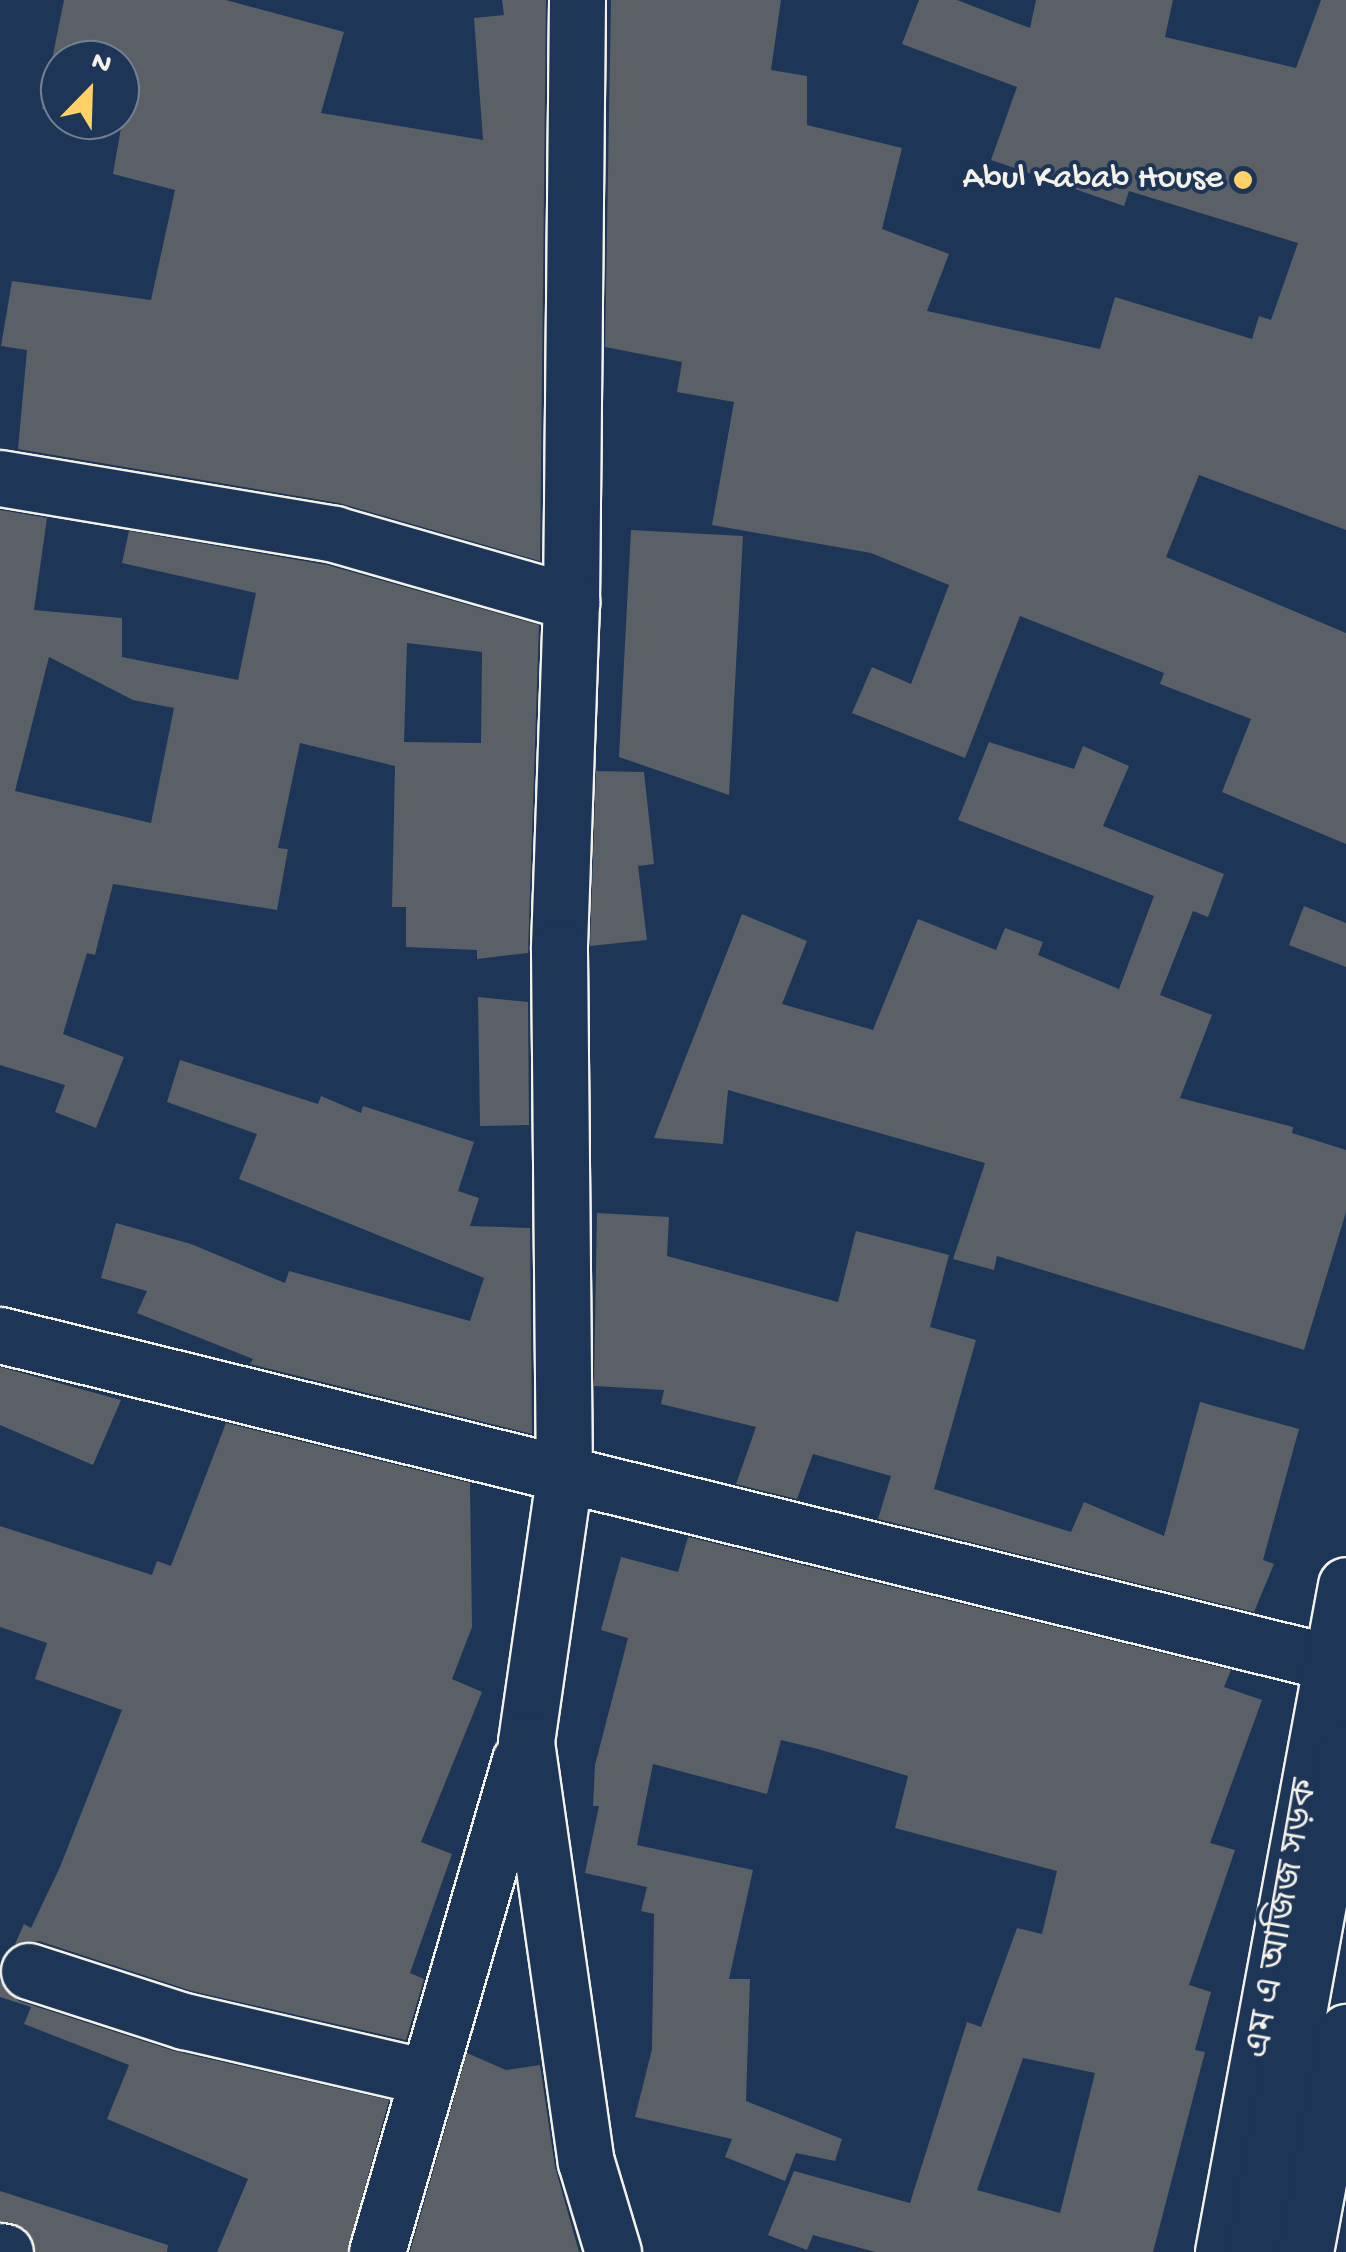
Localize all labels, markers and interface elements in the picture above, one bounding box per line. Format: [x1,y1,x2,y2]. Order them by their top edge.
north arrow [40,40,140,140]
text: N [86,45,116,83]
place label: Abul Kabab House [963,159,1223,201]
marker: Abul Kabab House [1232,169,1254,191]
street label: এম এ আজিজ সড়ক [1240,1776,1330,2062]

